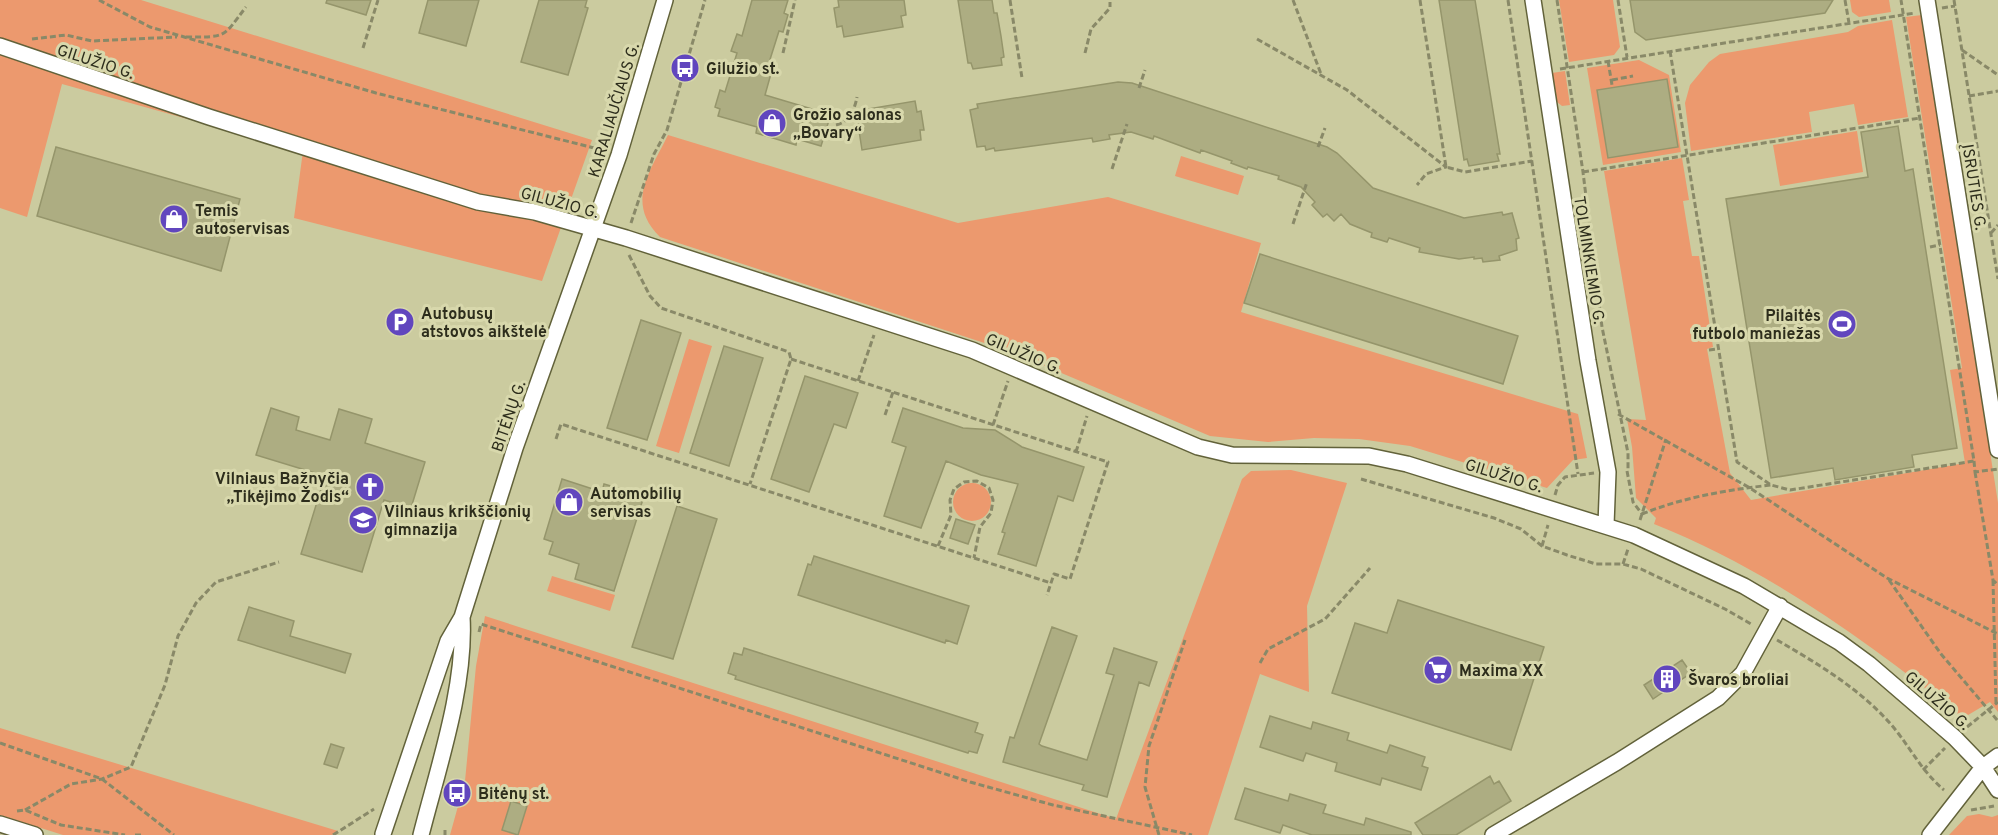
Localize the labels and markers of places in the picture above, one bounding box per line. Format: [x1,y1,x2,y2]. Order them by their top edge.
bus stop icon: Gilužio st. [669,52,701,84]
place label: Gilužio st. [706,60,779,80]
place label: Grožio salonas „Bovary“ [793,106,902,144]
shop icon: Grožio salonas „Bovary“ [756,107,788,139]
place label: Temis autoservisas [195,202,290,240]
shop icon: Temis autoservisas [158,203,190,235]
place label: Autobusų atstovos aikštelė [421,305,547,343]
parking icon: Autobusų atstovos aikštelė [384,306,416,338]
place label: Pilaitės futbolo maniežas [1693,307,1821,345]
sports icon: Pilaitės futbolo maniežas [1826,308,1858,340]
place label: Vilniaus Bažnyčia „Tikėjimo Žodis“ [215,470,349,508]
church icon: Vilniaus Bažnyčia „Tikėjimo Žodis“ [354,471,386,503]
place label: Automobilių servisas [590,485,682,523]
shop icon: Automobilių servisas [553,486,585,518]
place label: Vilniaus krikščionių gimnazija [384,503,531,541]
school or university icon: Vilniaus krikščionių gimnazija [347,504,379,536]
supermarket icon: Maxima XX [1422,654,1454,686]
place label: Maxima XX [1459,662,1544,682]
building icon: Švaros broliai [1651,663,1683,695]
place label: Švaros broliai [1688,669,1789,691]
bus stop icon: Bitėnų st. [441,777,473,809]
place label: Bitėnų st. [478,785,549,805]

